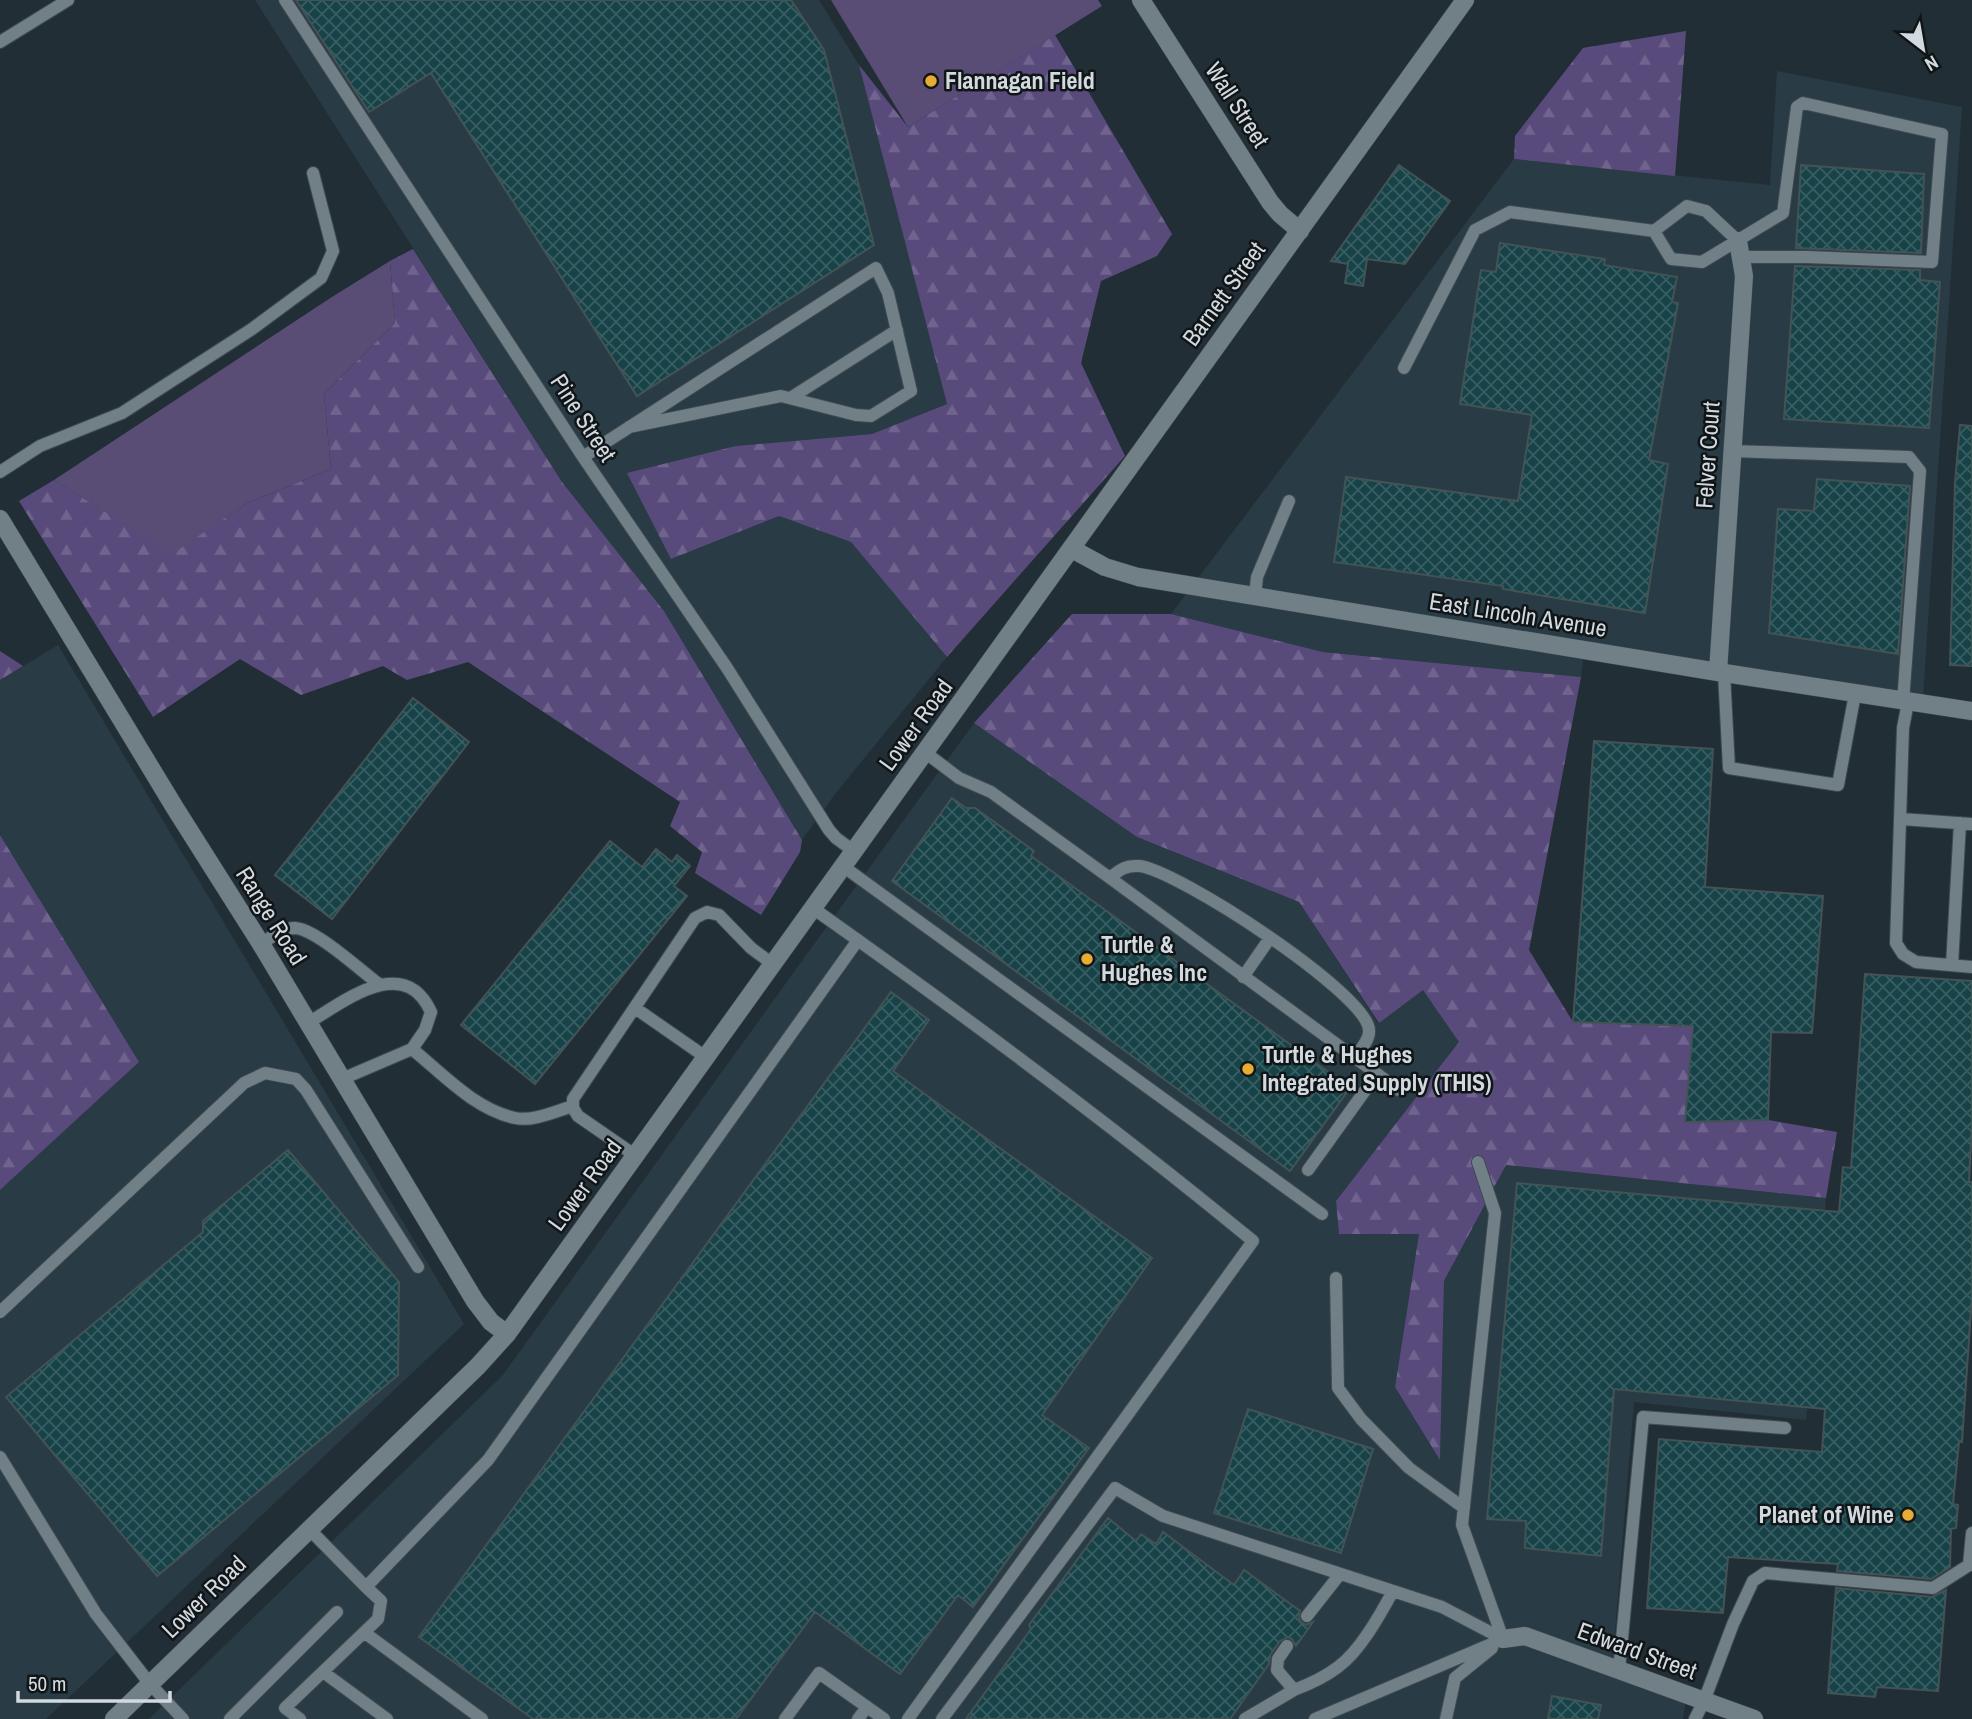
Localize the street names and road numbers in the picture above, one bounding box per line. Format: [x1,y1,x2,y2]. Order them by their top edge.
street label: Wall Street [1198,56,1278,154]
street label: Barnett Street [1175,234,1272,352]
street label: Pine Street [544,367,624,468]
street label: Felver Court [1687,400,1727,510]
street label: East Lincoln Avenue [1427,584,1609,644]
street label: Lower Road [871,672,959,777]
street label: Range Road [229,860,315,971]
street label: Lower Road [540,1132,628,1237]
street label: Lower Road [154,1548,253,1645]
street label: Edward Street [1573,1614,1702,1687]

